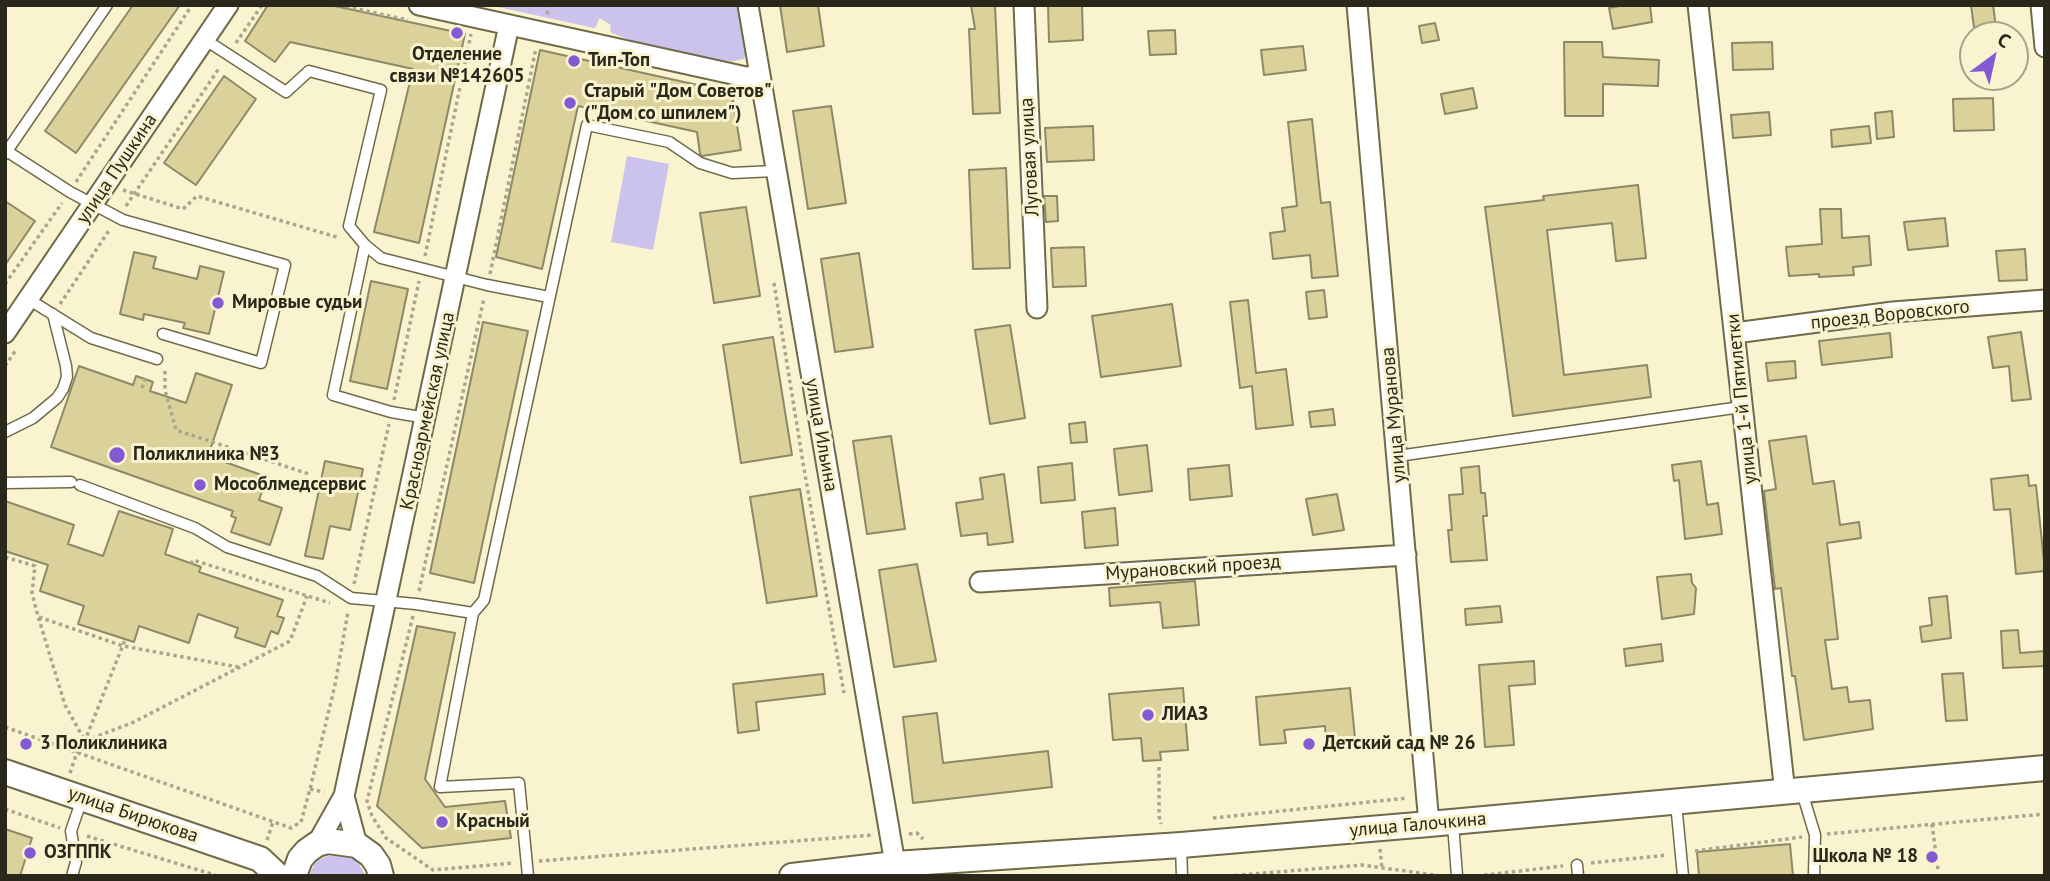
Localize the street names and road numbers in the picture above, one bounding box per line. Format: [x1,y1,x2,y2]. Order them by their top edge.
street label: Луговая улица [1016,97,1044,217]
street label: улица Пушкина [72,110,162,228]
street label: проезд Воровского [1809,295,1971,335]
street label: Красноармейская улица [396,310,460,512]
street label: улица 1-й Пятилетки [1722,312,1762,486]
street label: улица Муранова [1377,346,1411,484]
street label: улица Ильина [800,376,842,494]
street label: Мурановский проезд [1104,550,1282,586]
street label: улица Бирюкова [65,782,201,848]
street label: улица Галочкина [1349,808,1487,842]

